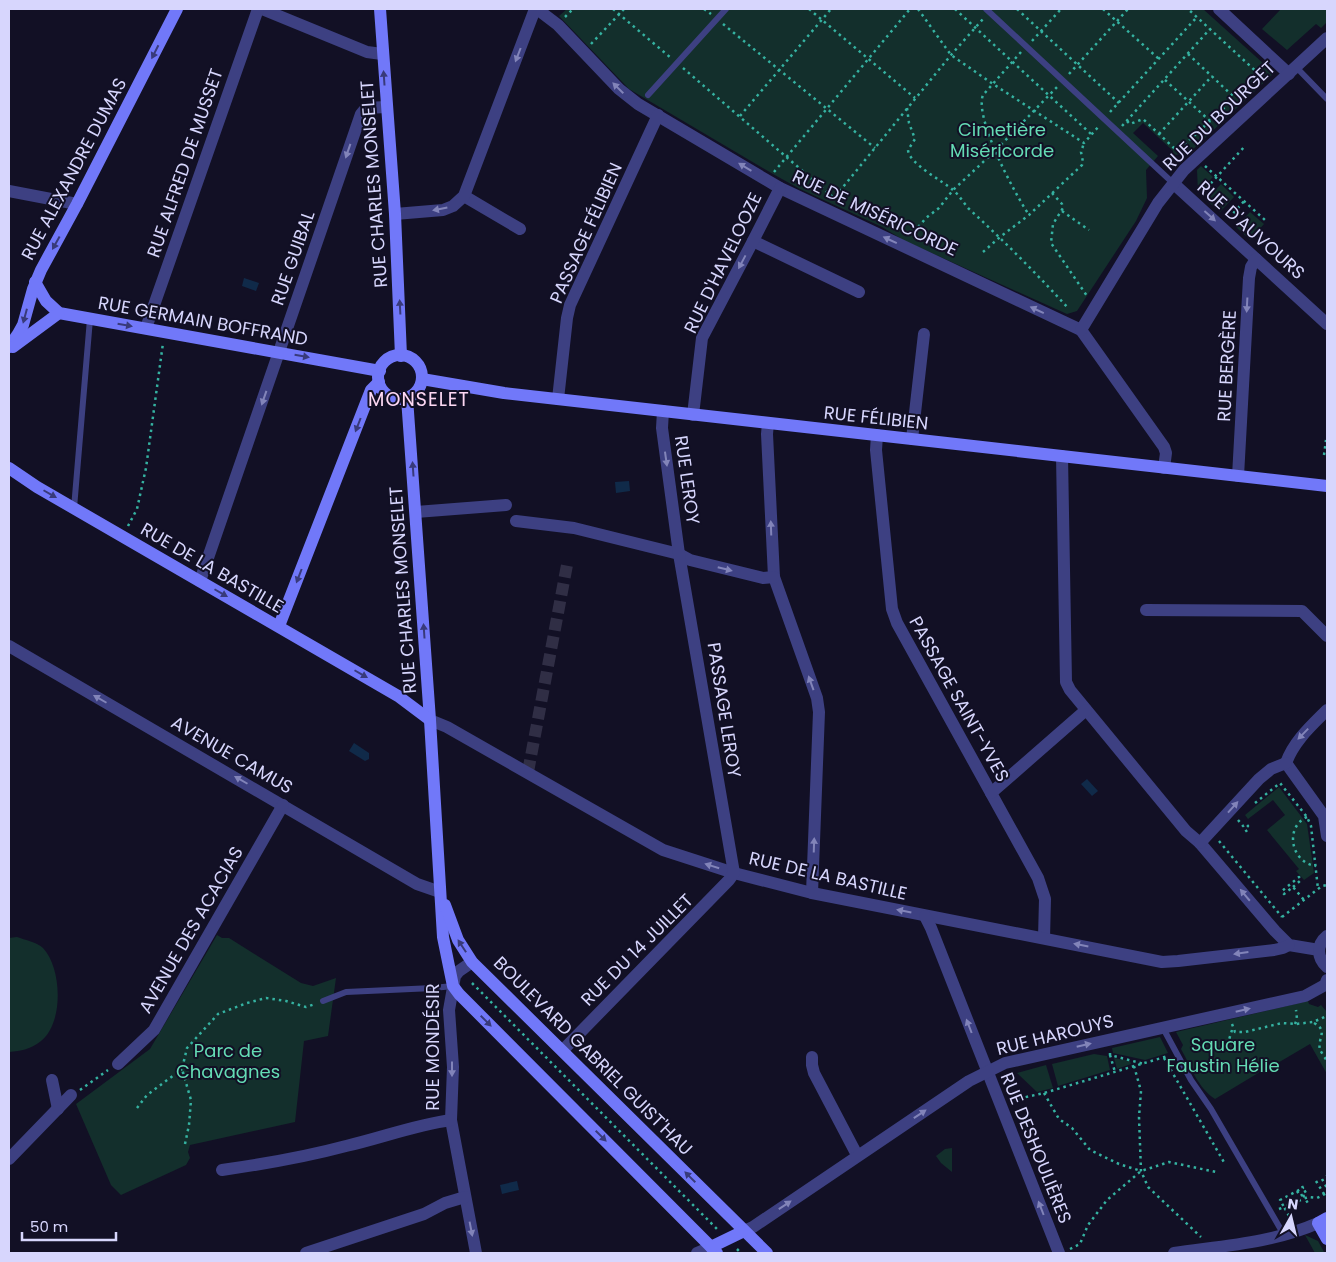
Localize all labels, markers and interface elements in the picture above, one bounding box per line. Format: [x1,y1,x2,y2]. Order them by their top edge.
one-way arrow [151,45,159,59]
one-way arrow [514,47,521,62]
street label: RUE DU BOURGET [1157,55,1281,176]
street label: RUE ALFRED DE MUSSET [140,65,229,261]
one-way arrow [379,70,387,86]
street label: RUE ALEXANDRE DUMAS [15,73,132,264]
street label: RUE CHARLES MONSELET [354,79,393,289]
one-way arrow [613,82,625,94]
park label: Cimetière Miséricorde [950,117,1054,163]
one-way arrow [344,143,352,158]
street label: PASSAGE FÉLIBIEN [543,158,628,307]
one-way arrow [739,162,752,171]
street label: RUE DE MISÉRICORDE [788,163,962,262]
street label: RUE D'AUVOURS [1192,175,1311,285]
street label: RUE D'HAVELOOZE [678,188,767,337]
one-way arrow [431,206,447,214]
street label: RUE GUIBAL [265,207,320,309]
one-way arrow [1203,210,1215,222]
one-way arrow [52,236,60,250]
one-way arrow [883,236,897,244]
one-way arrow [738,255,746,270]
street label: RUE GERMAIN BOFFRAND [96,290,310,351]
one-way arrow [1243,298,1251,314]
one-way arrow [395,299,403,315]
one-way arrow [1030,305,1044,313]
one-way arrow [21,309,29,324]
street label: RUE BERGÈRE [1211,310,1242,422]
one-way arrow [117,321,133,329]
one-way arrow [294,353,310,361]
district label: MONSELET [368,386,470,413]
one-way arrow [259,391,267,406]
street label: RUE FÉLIBIEN [823,400,930,435]
one-way arrow [353,417,361,432]
street label: RUE LEROY [669,434,706,527]
one-way arrow [662,452,670,468]
one-way arrow [408,461,416,477]
street label: RUE CHARLES MONSELET [383,485,422,695]
one-way arrow [43,490,56,499]
street label: RUE DE LA BASTILLE [136,516,288,619]
one-way arrow [767,519,775,535]
one-way arrow [718,565,733,573]
one-way arrow [294,569,302,583]
one-way arrow [213,589,228,597]
street label: PASSAGE SAINT-YVES [903,611,1015,786]
one-way arrow [419,623,427,639]
street label: PASSAGE LEROY [701,641,748,780]
one-way arrow [355,670,368,679]
one-way arrow [807,676,814,691]
one-way arrow [93,695,107,703]
street label: AVENUE CAMUS [167,710,298,800]
one-way arrow [1297,728,1309,740]
one-way arrow [234,776,247,785]
one-way arrow [1227,801,1239,813]
one-way arrow [811,836,819,852]
street label: AVENUE DES ACACIAS [133,842,249,1018]
street label: RUE DE LA BASTILLE [747,845,910,906]
one-way arrow [705,861,720,869]
street label: RUE DU 14 JUILLET [575,888,698,1011]
one-way arrow [1239,890,1251,902]
one-way arrow [896,907,912,915]
one-way arrow [457,940,467,953]
one-way arrow [1073,940,1089,948]
one-way arrow [1233,949,1249,957]
street label: BOULEVARD GABRIEL GUIST'HAU [488,951,698,1161]
street label: RUE MONDÉSIR [420,983,445,1111]
one-way arrow [1235,1006,1250,1014]
street label: RUE HAROUYS [994,1008,1116,1061]
one-way arrow [480,1015,492,1027]
one-way arrow [965,1018,973,1033]
park label: Square Faustin Hélie [1166,1032,1280,1078]
park label: Parc de Chavagnes [176,1038,280,1084]
one-way arrow [1076,1041,1091,1049]
one-way arrow [448,1061,456,1077]
street label: RUE DESHOULIÈRES [995,1069,1078,1227]
one-way arrow [913,1109,926,1119]
one-way arrow [594,1130,606,1142]
one-way arrow [684,1171,696,1183]
north arrow [1266,1192,1316,1242]
text: N [1286,1193,1299,1215]
one-way arrow [778,1200,792,1210]
one-way arrow [1037,1200,1045,1215]
scale bar [22,1210,116,1242]
text: 50 m [30,1216,68,1237]
one-way arrow [468,1222,476,1238]

